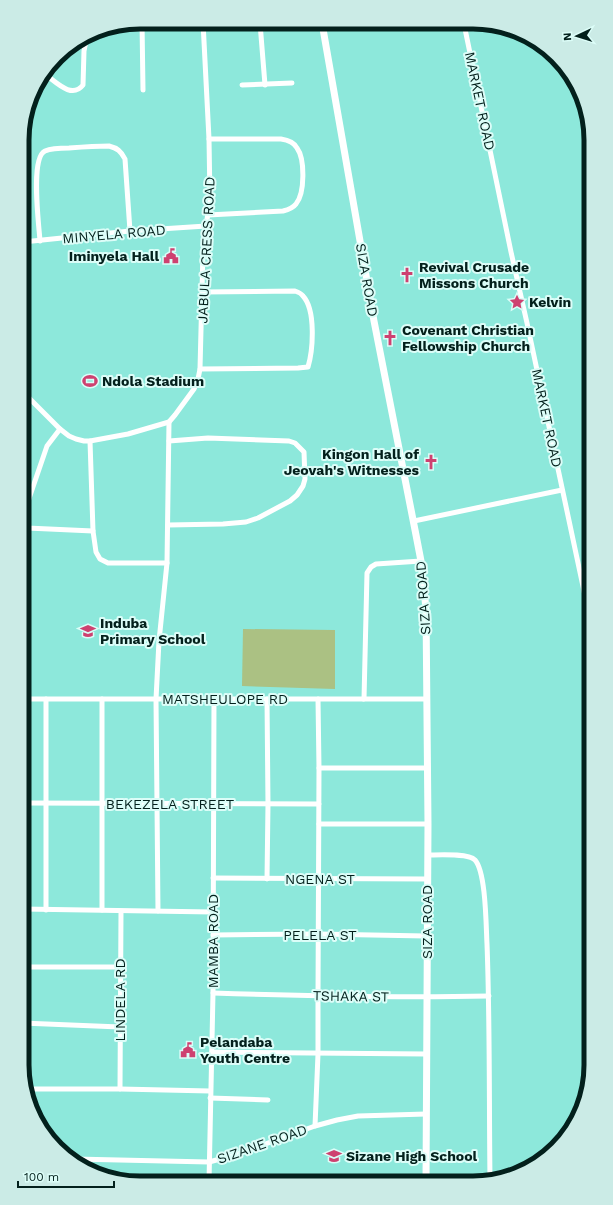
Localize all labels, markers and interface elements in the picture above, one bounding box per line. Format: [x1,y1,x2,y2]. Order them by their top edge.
north arrow [557,16,597,56]
text: N [561,32,574,41]
street label: MARKET ROAD [462,50,498,152]
street label: JABULA CRESS ROAD [194,176,218,324]
street label: MINYELA ROAD [62,222,166,246]
street label: SIZA ROAD [353,242,381,318]
public building icon: Iminyela Hall [162,247,180,265]
place label: Iminyela Hall [69,248,159,264]
place label: Revival Crusade Missons Church [419,259,529,291]
church icon: Revival Crusade Missons Church [398,266,416,284]
place icon: Kelvin [508,293,526,311]
place label: Kelvin [529,294,571,310]
place label: Covenant Christian Fellowship Church [402,322,534,354]
church icon: Covenant Christian Fellowship Church [381,329,399,347]
street label: MARKET ROAD [529,367,565,469]
sports icon: Ndola Stadium [81,372,99,390]
place label: Ndola Stadium [102,373,204,389]
place label: Kingon Hall of Jeovah's Witnesses [284,446,420,478]
church icon: Kingon Hall of Jeovah's Witnesses [422,453,440,471]
street label: SIZA ROAD [412,560,434,636]
place label: Induba Primary School [100,615,206,647]
school or university icon: Induba Primary School [79,622,97,640]
street label: MATSHEULOPE RD [162,691,288,707]
street label: BEKEZELA STREET [106,796,235,812]
street label: NGENA ST [285,871,356,887]
street label: SIZA ROAD [419,885,435,959]
street label: MAMBA ROAD [205,894,221,988]
street label: PELELA ST [283,927,357,943]
street label: LINDELA RD [112,958,128,1042]
street label: TSHAKA ST [313,987,390,1005]
place label: Pelandaba Youth Centre [200,1034,290,1066]
public building icon: Pelandaba Youth Centre [179,1041,197,1059]
street label: SIZANE ROAD [215,1121,309,1167]
school or university icon: Sizane High School [325,1147,343,1165]
place label: Sizane High School [346,1148,478,1164]
scale bar [18,1163,114,1189]
text: 100 m [24,1170,59,1184]

